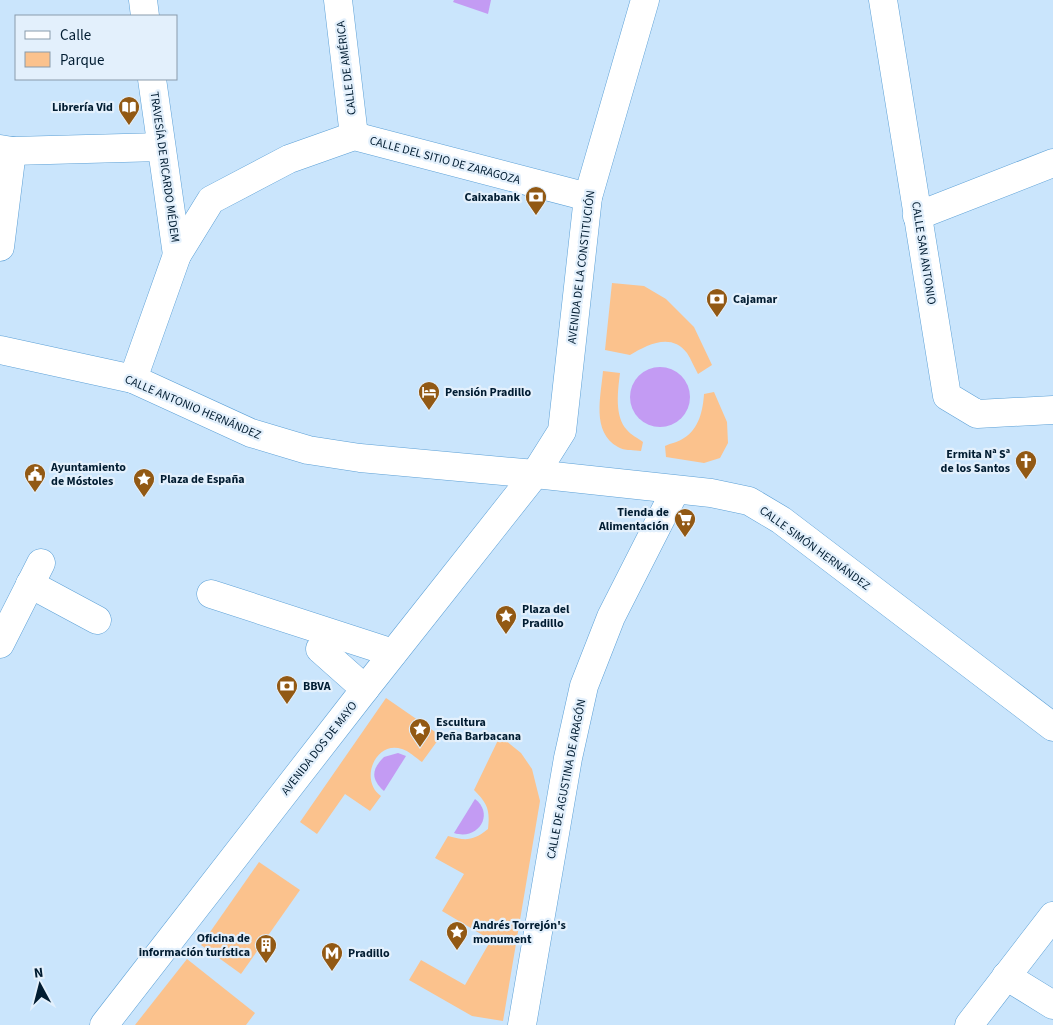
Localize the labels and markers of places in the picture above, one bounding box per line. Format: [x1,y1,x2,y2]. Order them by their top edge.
library icon: Librería Vid [117,95,141,126]
place label: Librería Vid [52,99,113,116]
bank icon: Caixabank [524,185,548,216]
place label: Caixabank [465,189,520,206]
bank icon: Cajamar [705,287,729,318]
place label: Cajamar [733,291,778,308]
hotel icon: Pensión Pradillo [417,380,441,411]
place label: Pensión Pradillo [445,384,531,401]
place label: Ermita Nª Sª de los Santos [941,446,1010,477]
church icon: Ermita Nª Sª de los Santos [1014,449,1038,480]
place label: Ayuntamiento de Móstoles [50,459,126,490]
public building icon: Ayuntamiento de Móstoles [23,462,47,493]
place icon: Plaza de España [132,467,156,498]
place label: Plaza de España [160,471,245,488]
place label: Tienda de Alimentación [598,504,669,535]
supermarket icon: Tienda de Alimentación [673,507,697,538]
place label: Plaza del Pradillo [522,601,570,632]
place icon: Plaza del Pradillo [494,604,518,635]
bank icon: BBVA [275,674,299,705]
place label: BBVA [303,678,331,695]
place label: Escultura Peña Barbacana [436,714,521,745]
place icon: Escultura Peña Barbacana [408,717,432,748]
place label: Andrés Torrejón's monument [472,917,566,948]
place icon: Andrés Torrejón's monument [445,920,469,951]
place label: Oficina de información turística [139,930,250,961]
building icon: Oficina de información turística [254,933,278,964]
metro station icon: Pradillo [320,941,344,972]
place label: Pradillo [348,945,390,962]

